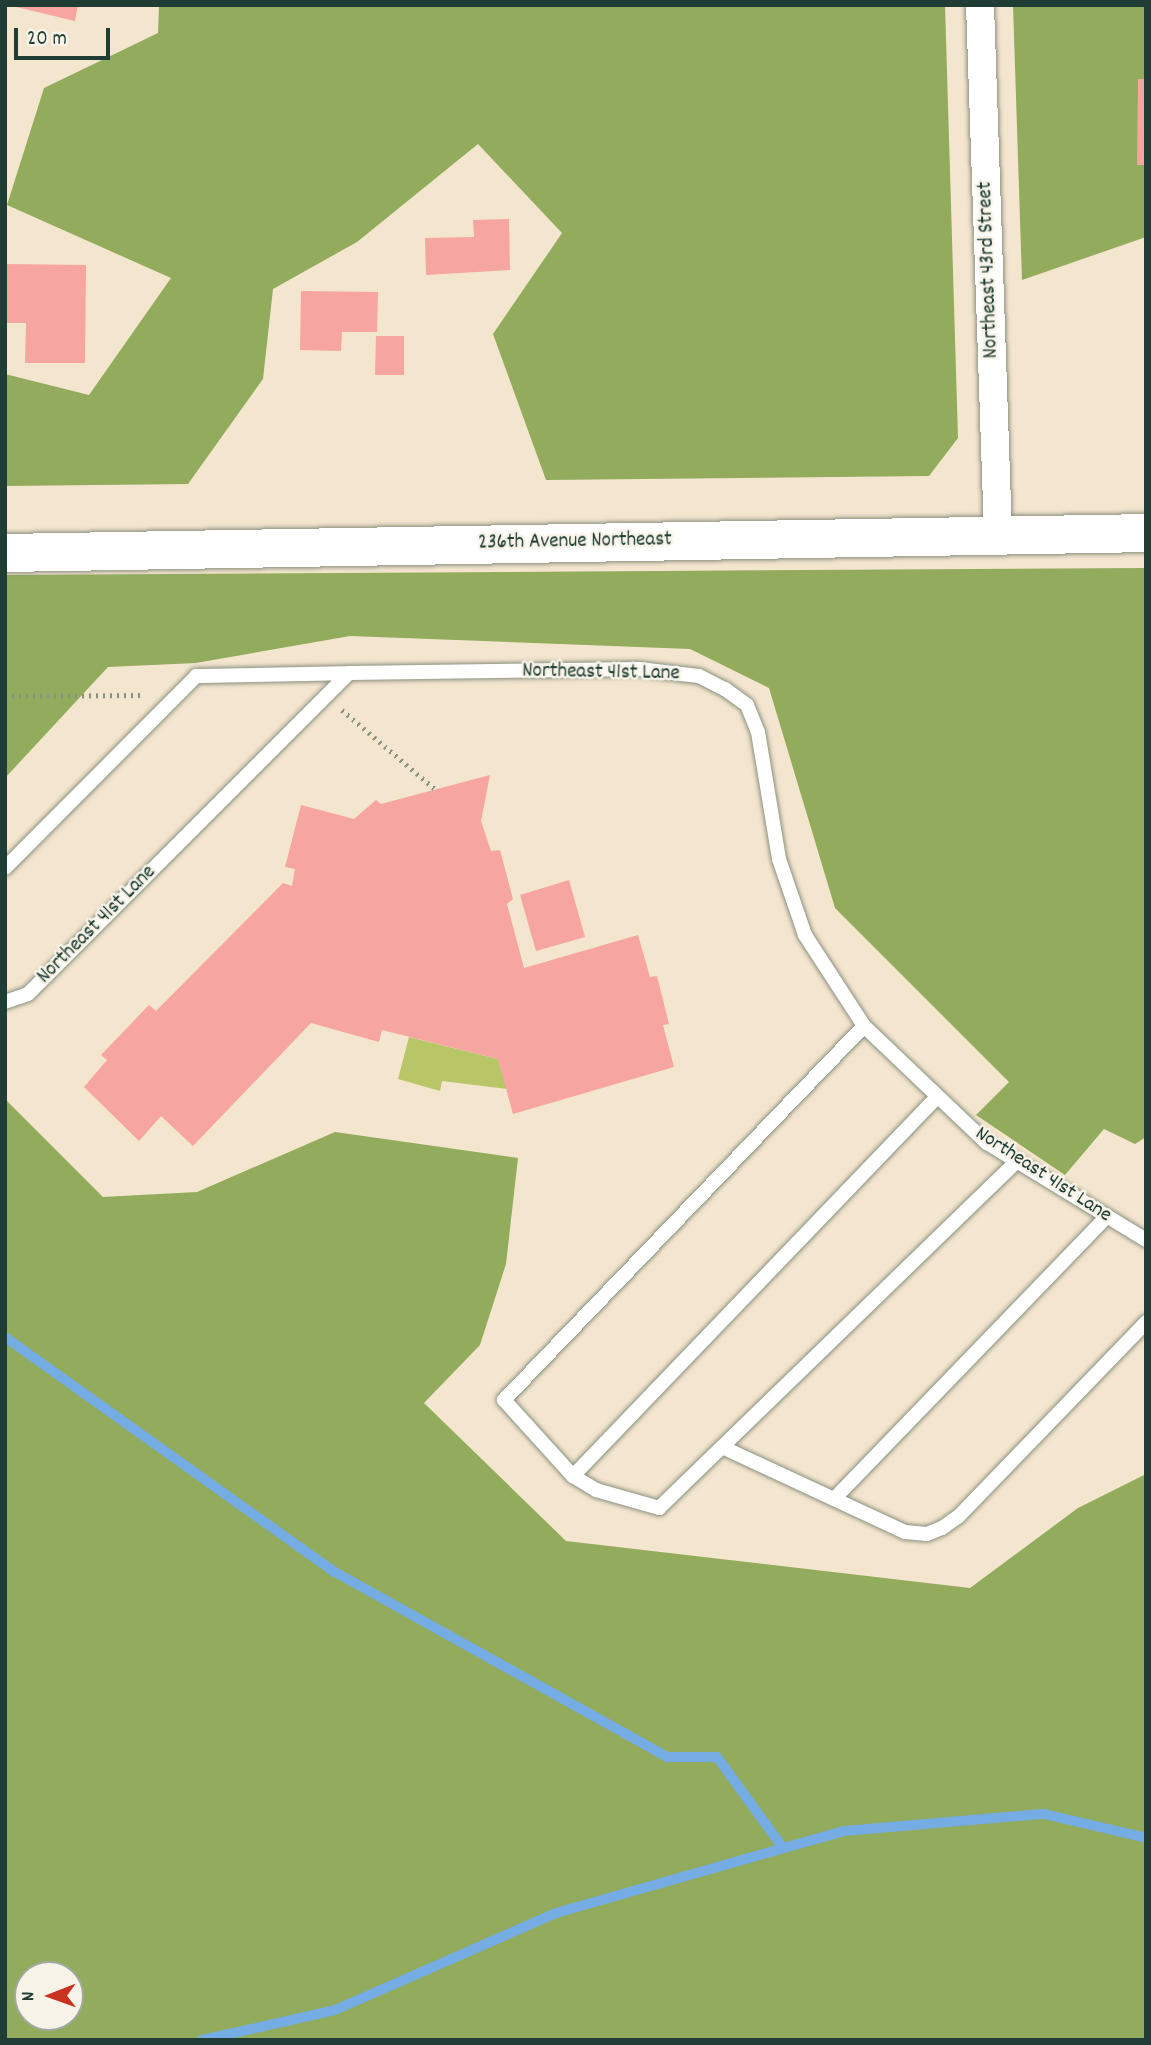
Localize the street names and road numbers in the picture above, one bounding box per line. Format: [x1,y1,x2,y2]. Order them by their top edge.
street label: Northeast 43rd Street [973,181,1005,359]
street label: 236th Avenue Northeast [478,528,672,556]
street label: Northeast 41st Lane [522,659,680,687]
street label: Northeast 41st Lane [32,860,162,990]
street label: Northeast 41st Lane [970,1122,1116,1228]

